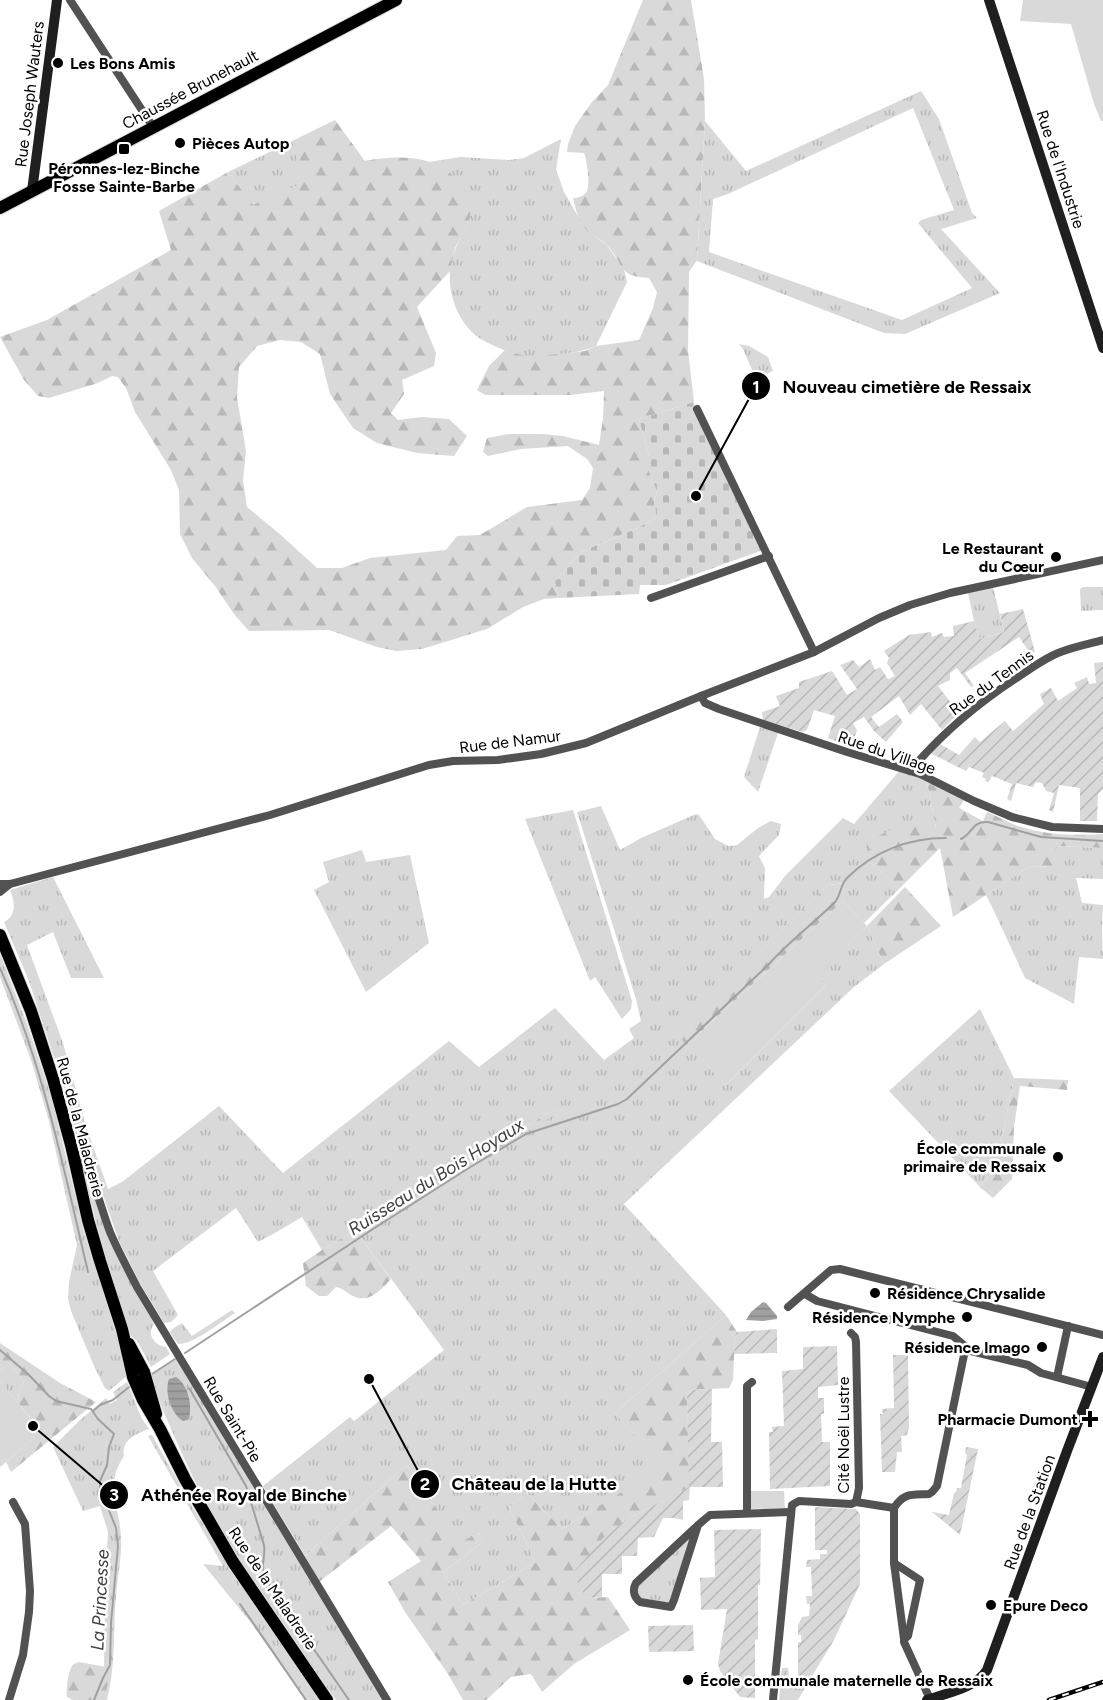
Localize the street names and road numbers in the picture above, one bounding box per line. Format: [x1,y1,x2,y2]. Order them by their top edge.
street label: Rue Joseph Wauters [11,20,48,168]
street label: Chaussée Brunehault [119,46,261,133]
street label: Rue de l'Industrie [1032,108,1089,231]
street label: Rue du Tennis [945,645,1037,719]
street label: Rue de Namur [458,726,563,757]
street label: Rue du Village [836,727,938,778]
street label: Rue de la Maladrerie [53,1055,108,1199]
street label: Rue Saint-Pie [200,1373,266,1466]
street label: Cité Noël Lustre [834,1376,853,1493]
street label: Rue de la Station [1000,1452,1059,1572]
street label: Rue de la Maladrerie [224,1523,321,1654]

